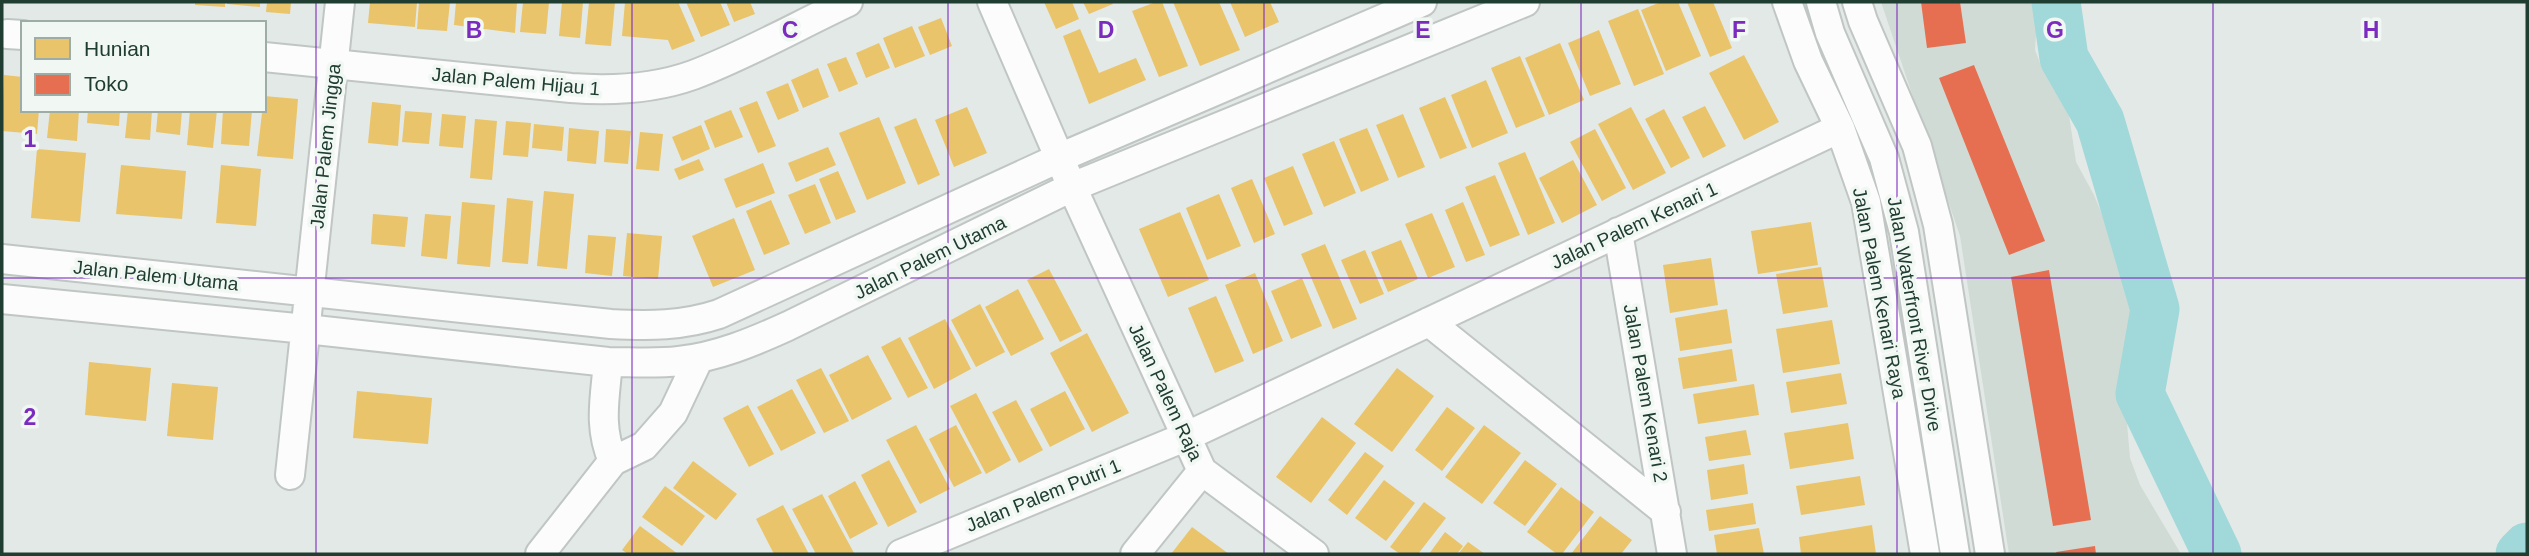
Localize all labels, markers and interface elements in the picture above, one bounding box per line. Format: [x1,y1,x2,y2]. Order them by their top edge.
text: B [466,17,482,43]
text: C [782,17,798,43]
text: D [1098,17,1114,43]
text: E [1415,17,1431,43]
text: F [1732,17,1746,43]
text: G [2046,17,2064,43]
text: H [2363,17,2379,43]
legend [21,21,266,112]
text: Hunian [84,37,151,60]
street label: Jalan Palem Jingga [306,62,345,230]
street label: Jalan Palem Hijau 1 [431,64,601,99]
text: Toko [84,72,128,95]
text: 1 [24,126,37,152]
street label: Jalan Palem Kenari 1 [1548,178,1720,273]
street label: Jalan Palem Kenari Raya [1849,186,1910,401]
street label: Jalan Waterfront River Drive [1884,195,1946,433]
street label: Jalan Palem Utama [851,211,1010,303]
street label: Jalan Palem Utama [72,256,240,295]
street label: Jalan Palem Kenari 2 [1619,302,1672,484]
street label: Jalan Palem Raja [1125,320,1207,465]
text: 2 [24,404,36,430]
street label: Jalan Palem Putri 1 [963,455,1123,536]

